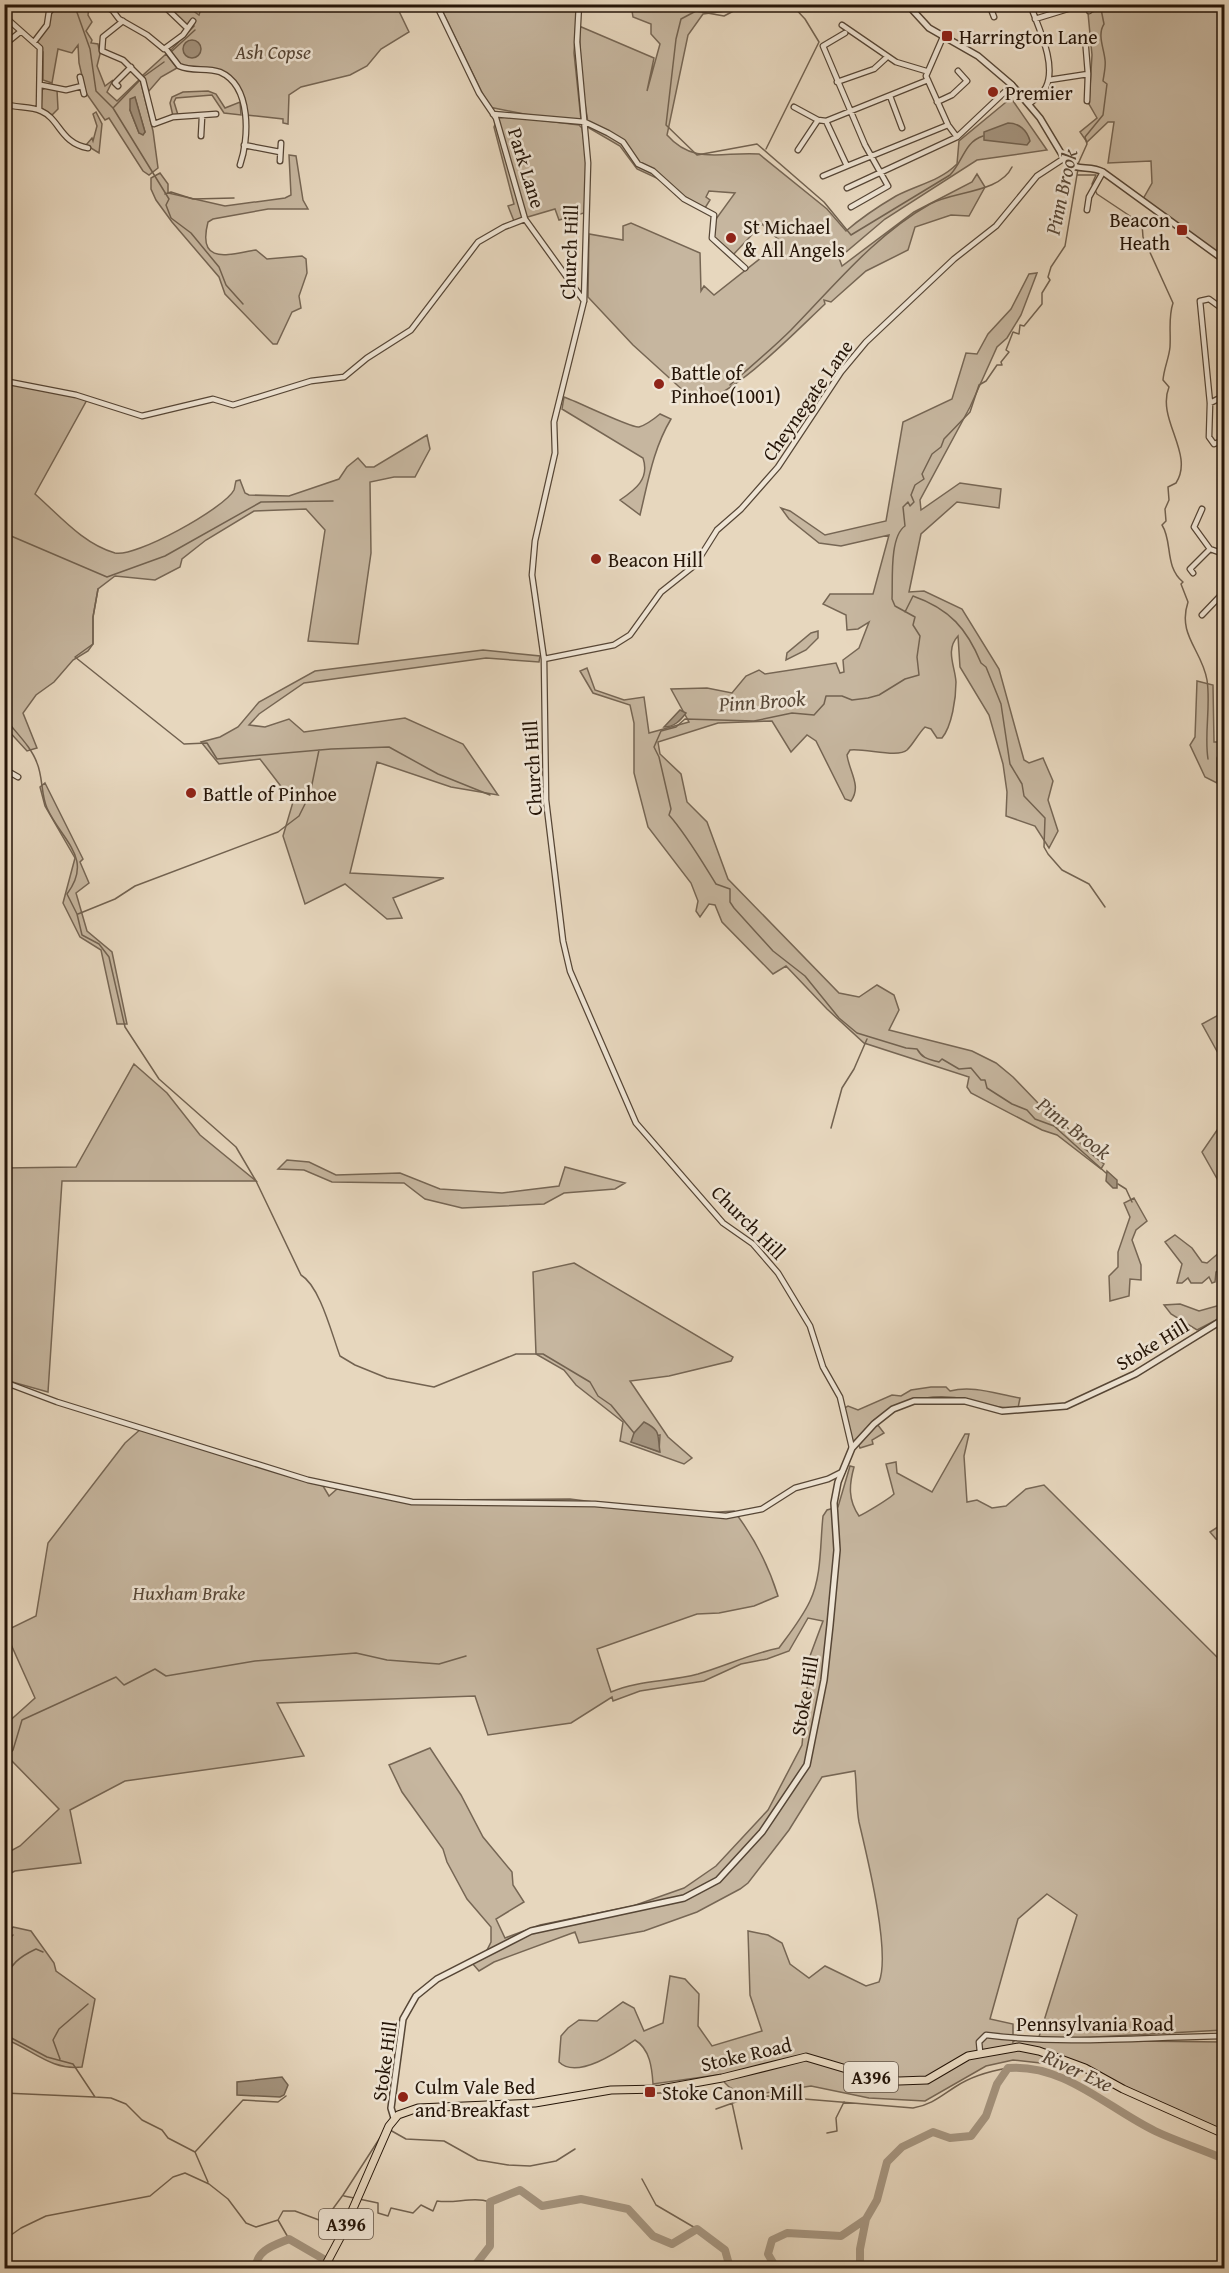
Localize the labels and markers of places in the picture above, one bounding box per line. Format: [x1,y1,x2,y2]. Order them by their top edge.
place label: Harrington Lane [959,22,1098,51]
marker: Harrington Lane [940,29,954,43]
place label: Premier [1005,78,1073,107]
marker: Premier [986,85,1000,99]
place label: Beacon Heath [1110,205,1170,257]
place label: St Michael & All Angels [743,212,845,264]
marker: Beacon Heath [1175,223,1189,237]
marker: St Michael & All Angels [724,231,738,245]
place label: Battle of Pinhoe(1001) [671,358,781,410]
marker: Battle of Pinhoe(1001) [652,377,666,391]
place label: Beacon Hill [608,545,703,574]
marker: Beacon Hill [589,552,603,566]
place label: Battle of Pinhoe [203,779,337,808]
marker: Battle of Pinhoe [184,786,198,800]
place label: Culm Vale Bed and Breakfast [415,2072,536,2124]
place label: Stoke Canon Mill [662,2078,804,2107]
marker: Stoke Canon Mill [643,2085,657,2099]
marker: Culm Vale Bed and Breakfast [396,2090,410,2104]

